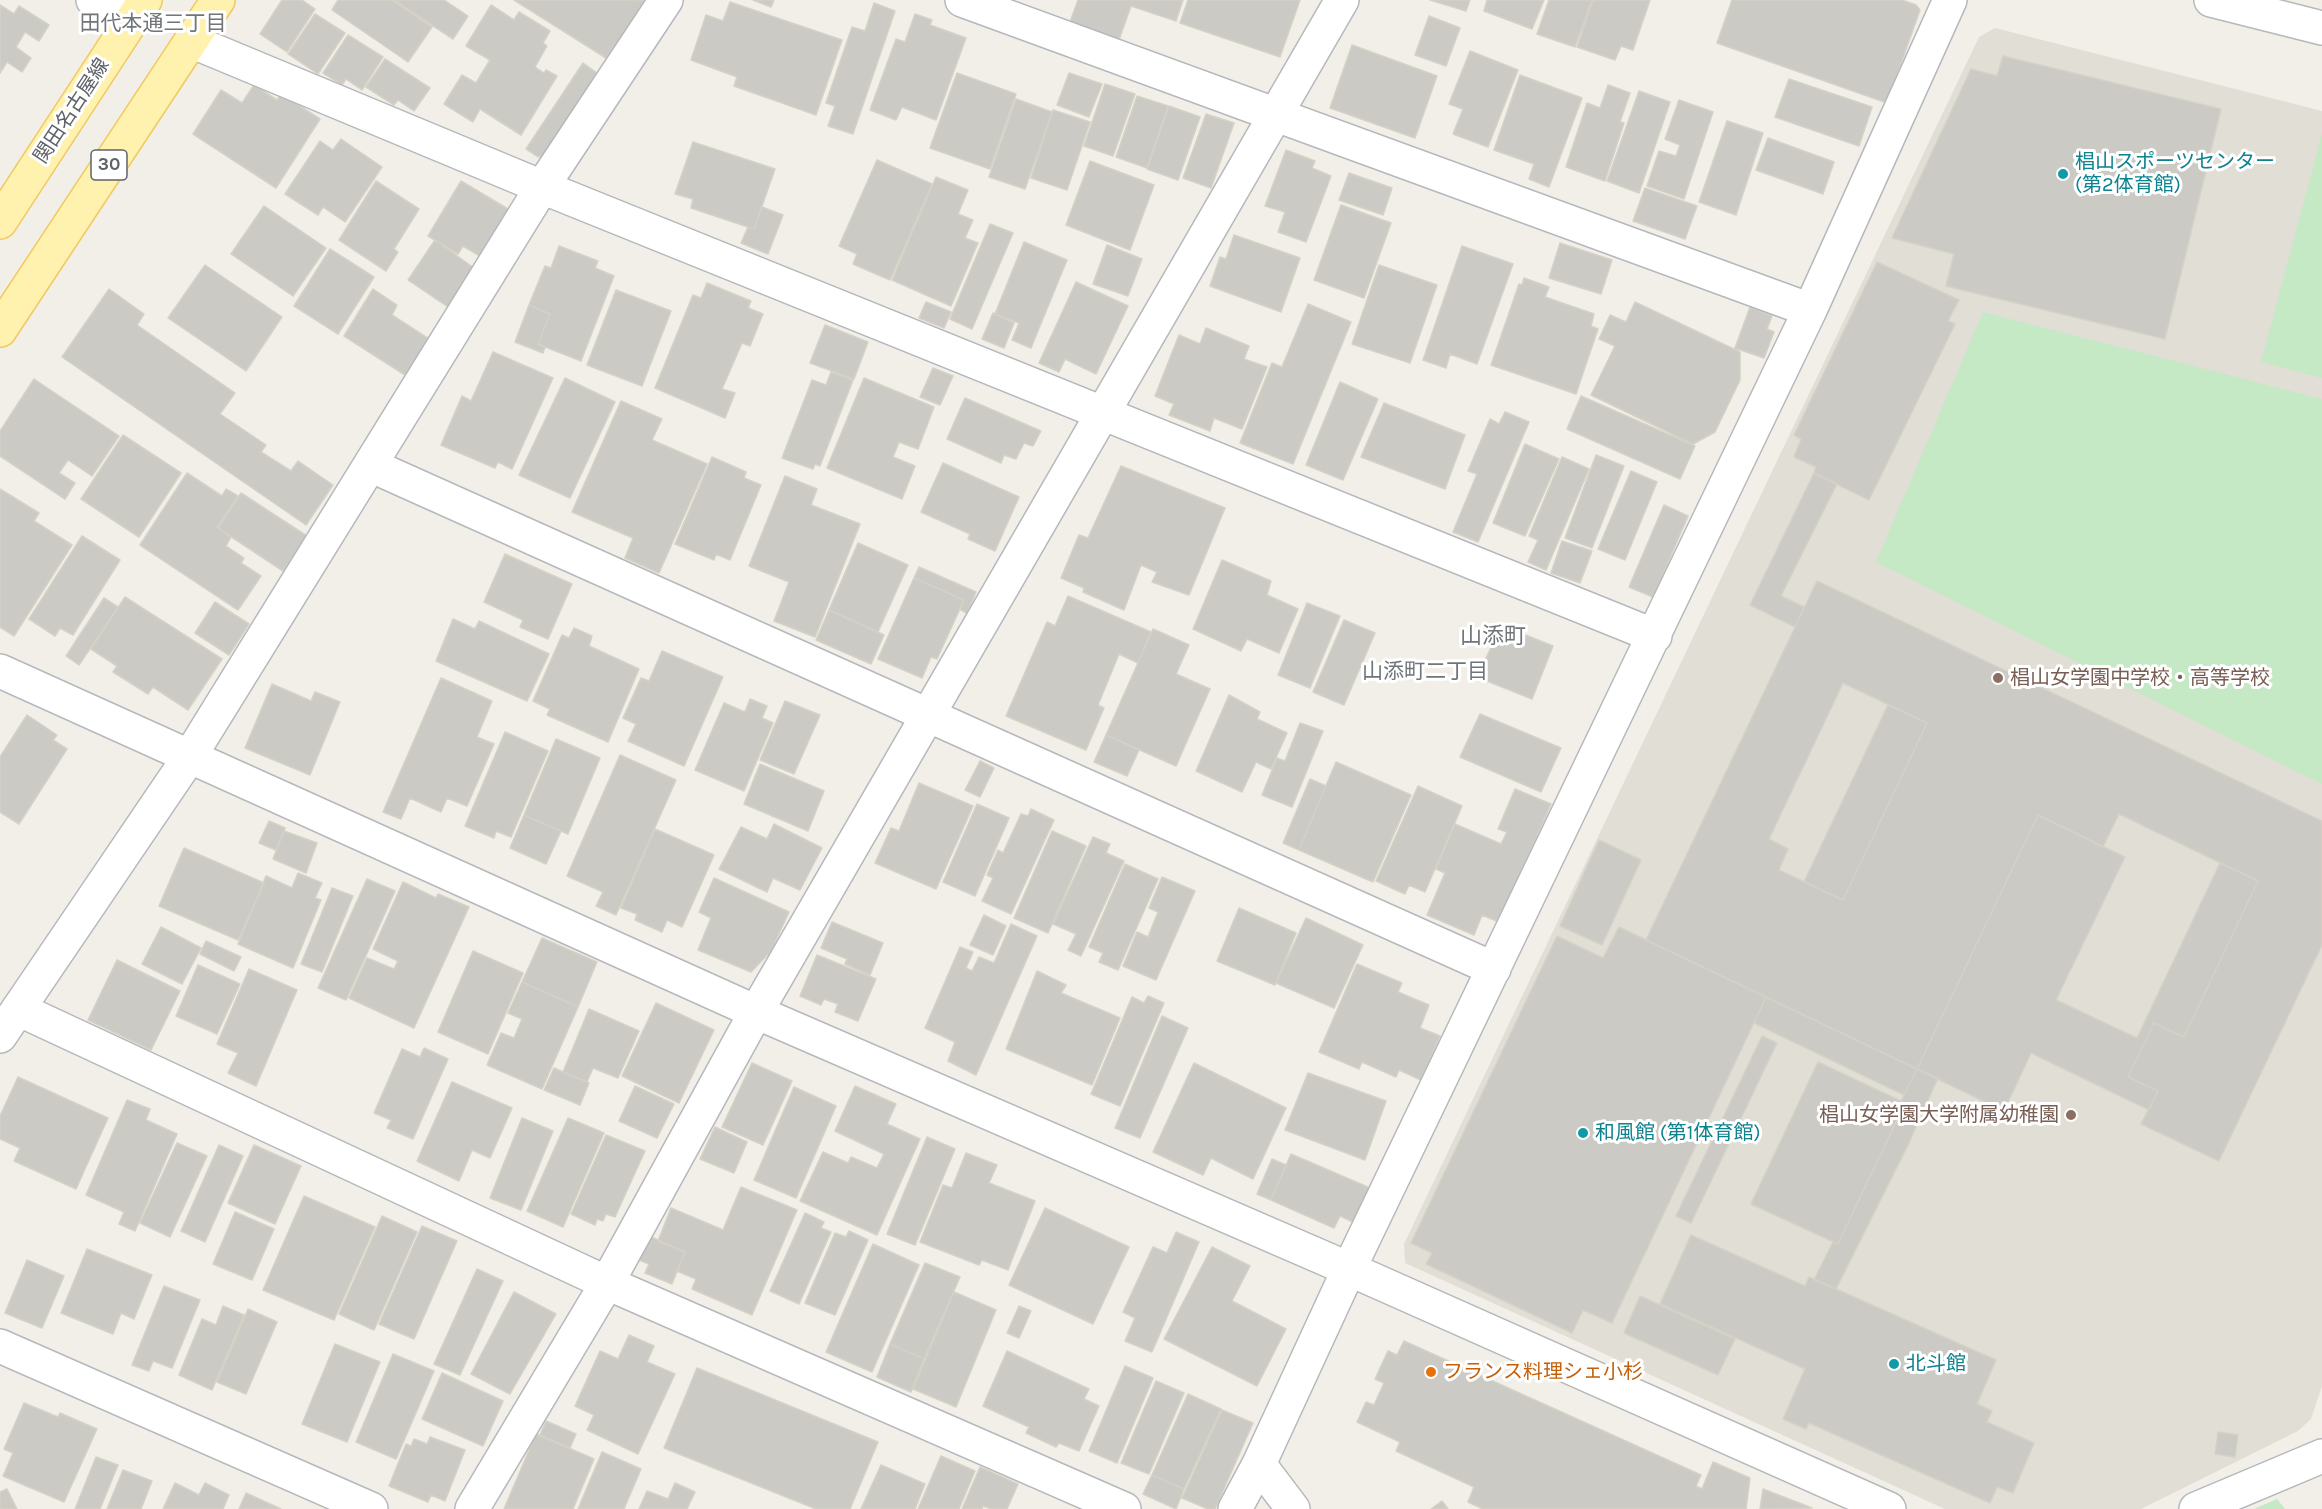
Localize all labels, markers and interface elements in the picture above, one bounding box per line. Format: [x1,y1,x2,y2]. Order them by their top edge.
district label: 田代本通三丁目 [80,11,226,37]
street label: 関田名古屋線 [29,54,115,168]
road number: 30 [91,150,127,180]
place label: 椙山スポーツセンター (第2体育館) [2075,150,2275,197]
marker: 椙山スポーツセンター (第2体育館) [2056,167,2070,181]
district label: 山添町 [1460,624,1526,650]
district label: 山添町二丁目 [1362,659,1488,685]
place label: 椙山女学園中学校・高等学校 [2010,666,2270,690]
marker: 椙山女学園中学校・高等学校 [1991,671,2005,685]
place label: 椙山女学園大学附属幼稚園 [1819,1103,2059,1127]
marker: 椙山女学園大学附属幼稚園 [2064,1108,2078,1122]
place label: 和風館 (第1体育館) [1595,1121,1761,1145]
marker: 和風館 (第1体育館) [1576,1126,1590,1140]
place label: 北斗館 [1906,1352,1966,1376]
marker: 北斗館 [1887,1357,1901,1371]
place label: フランス料理シェ小杉 [1443,1360,1643,1384]
marker: フランス料理シェ小杉 [1424,1365,1438,1379]

